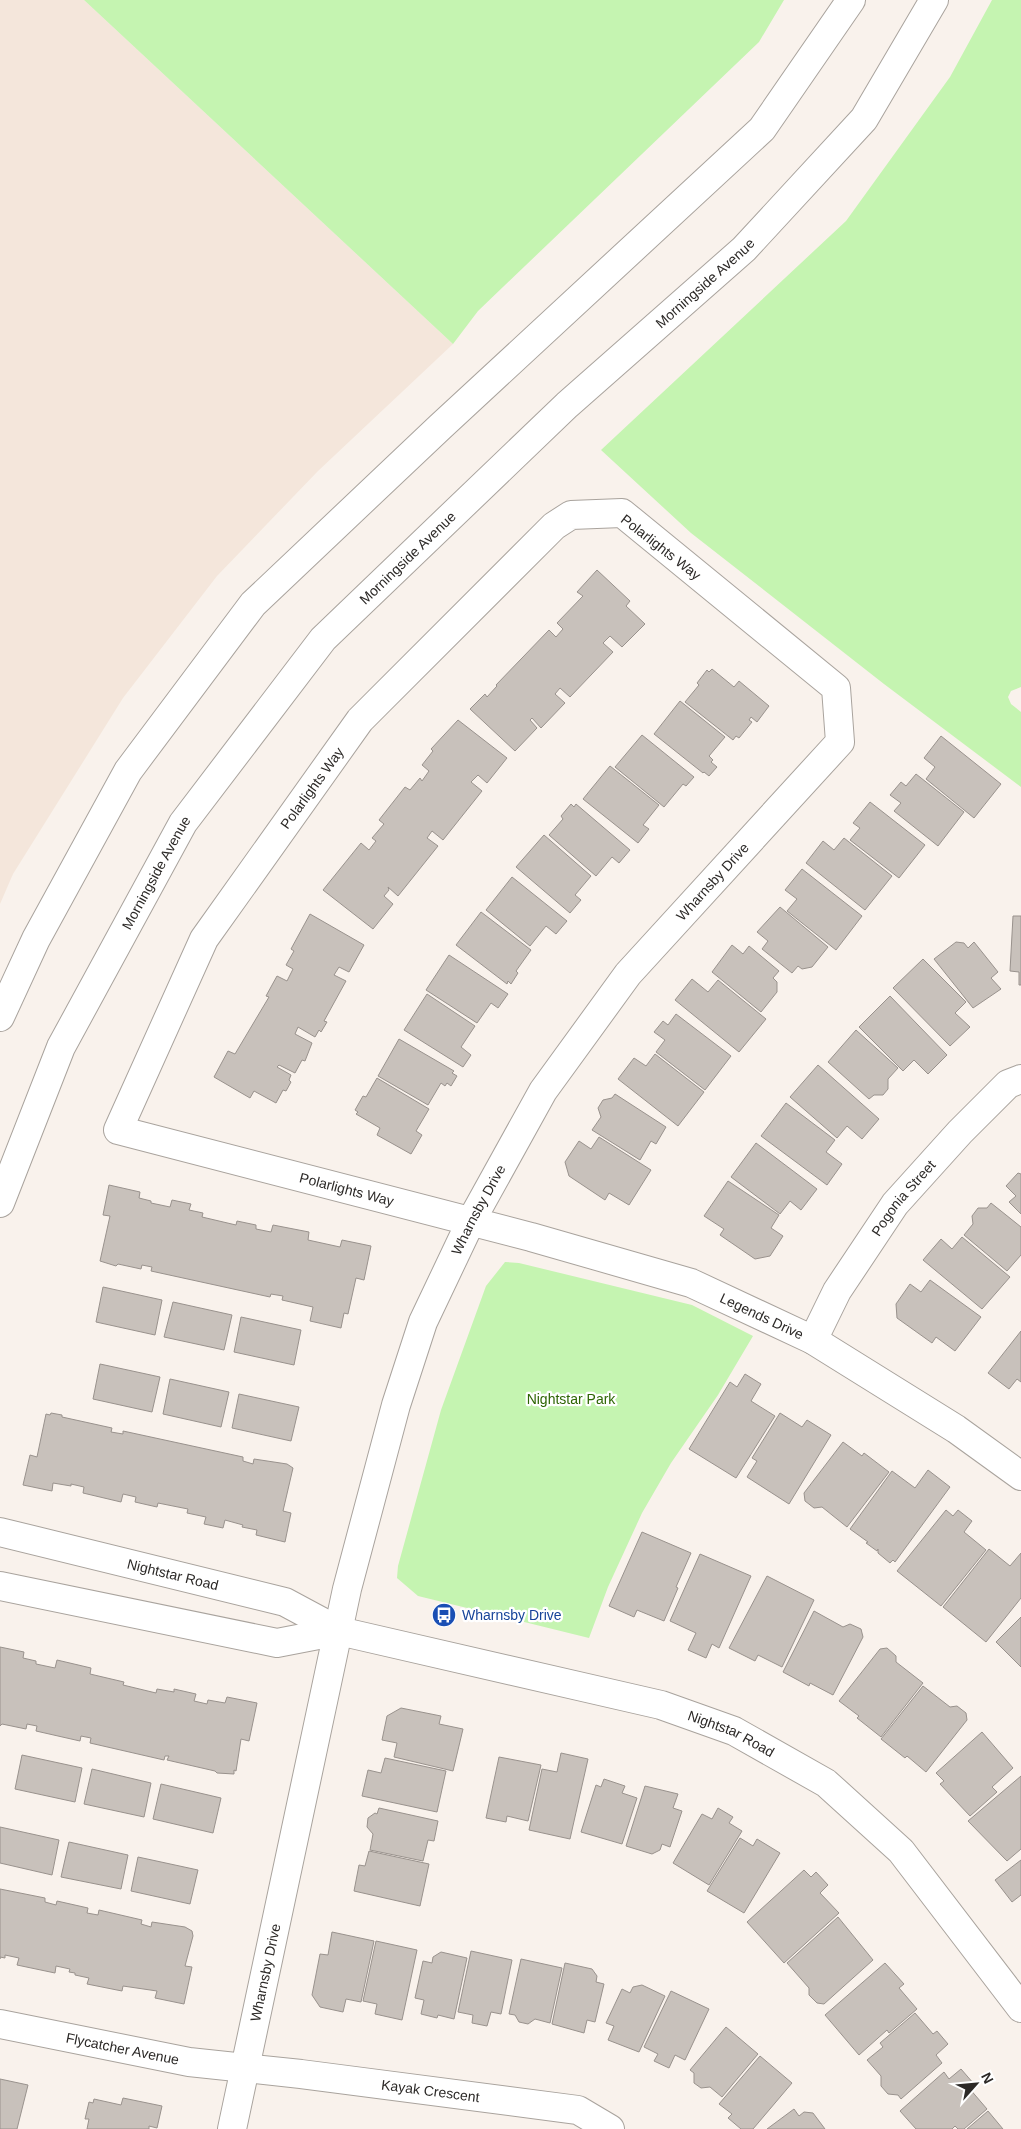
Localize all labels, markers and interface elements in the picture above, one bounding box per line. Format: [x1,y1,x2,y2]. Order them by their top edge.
street label: Morningside Avenue [652,235,758,331]
street label: Morningside Avenue [356,508,459,608]
street label: Polarlights Way [618,511,704,583]
street label: Polarlights Way [277,744,347,832]
street label: Morningside Avenue [119,813,194,932]
street label: Wharnsby Drive [673,839,752,924]
street label: Pogonia Street [868,1157,939,1239]
street label: Wharnsby Drive [448,1162,509,1257]
street label: Polarlights Way [298,1169,396,1209]
street label: Legends Drive [717,1290,806,1343]
park label: Nightstar Park [527,1391,616,1407]
street label: Nightstar Road [126,1556,220,1593]
bus stop icon: Wharnsby Drive [431,1602,457,1628]
place label: Wharnsby Drive [462,1607,562,1623]
street label: Nightstar Road [686,1707,777,1760]
street label: Wharnsby Drive [247,1922,284,2023]
street label: Flycatcher Avenue [65,2029,181,2068]
north arrow [951,2059,1001,2109]
text: N [978,2070,997,2086]
street label: Kayak Crescent [380,2077,481,2105]

